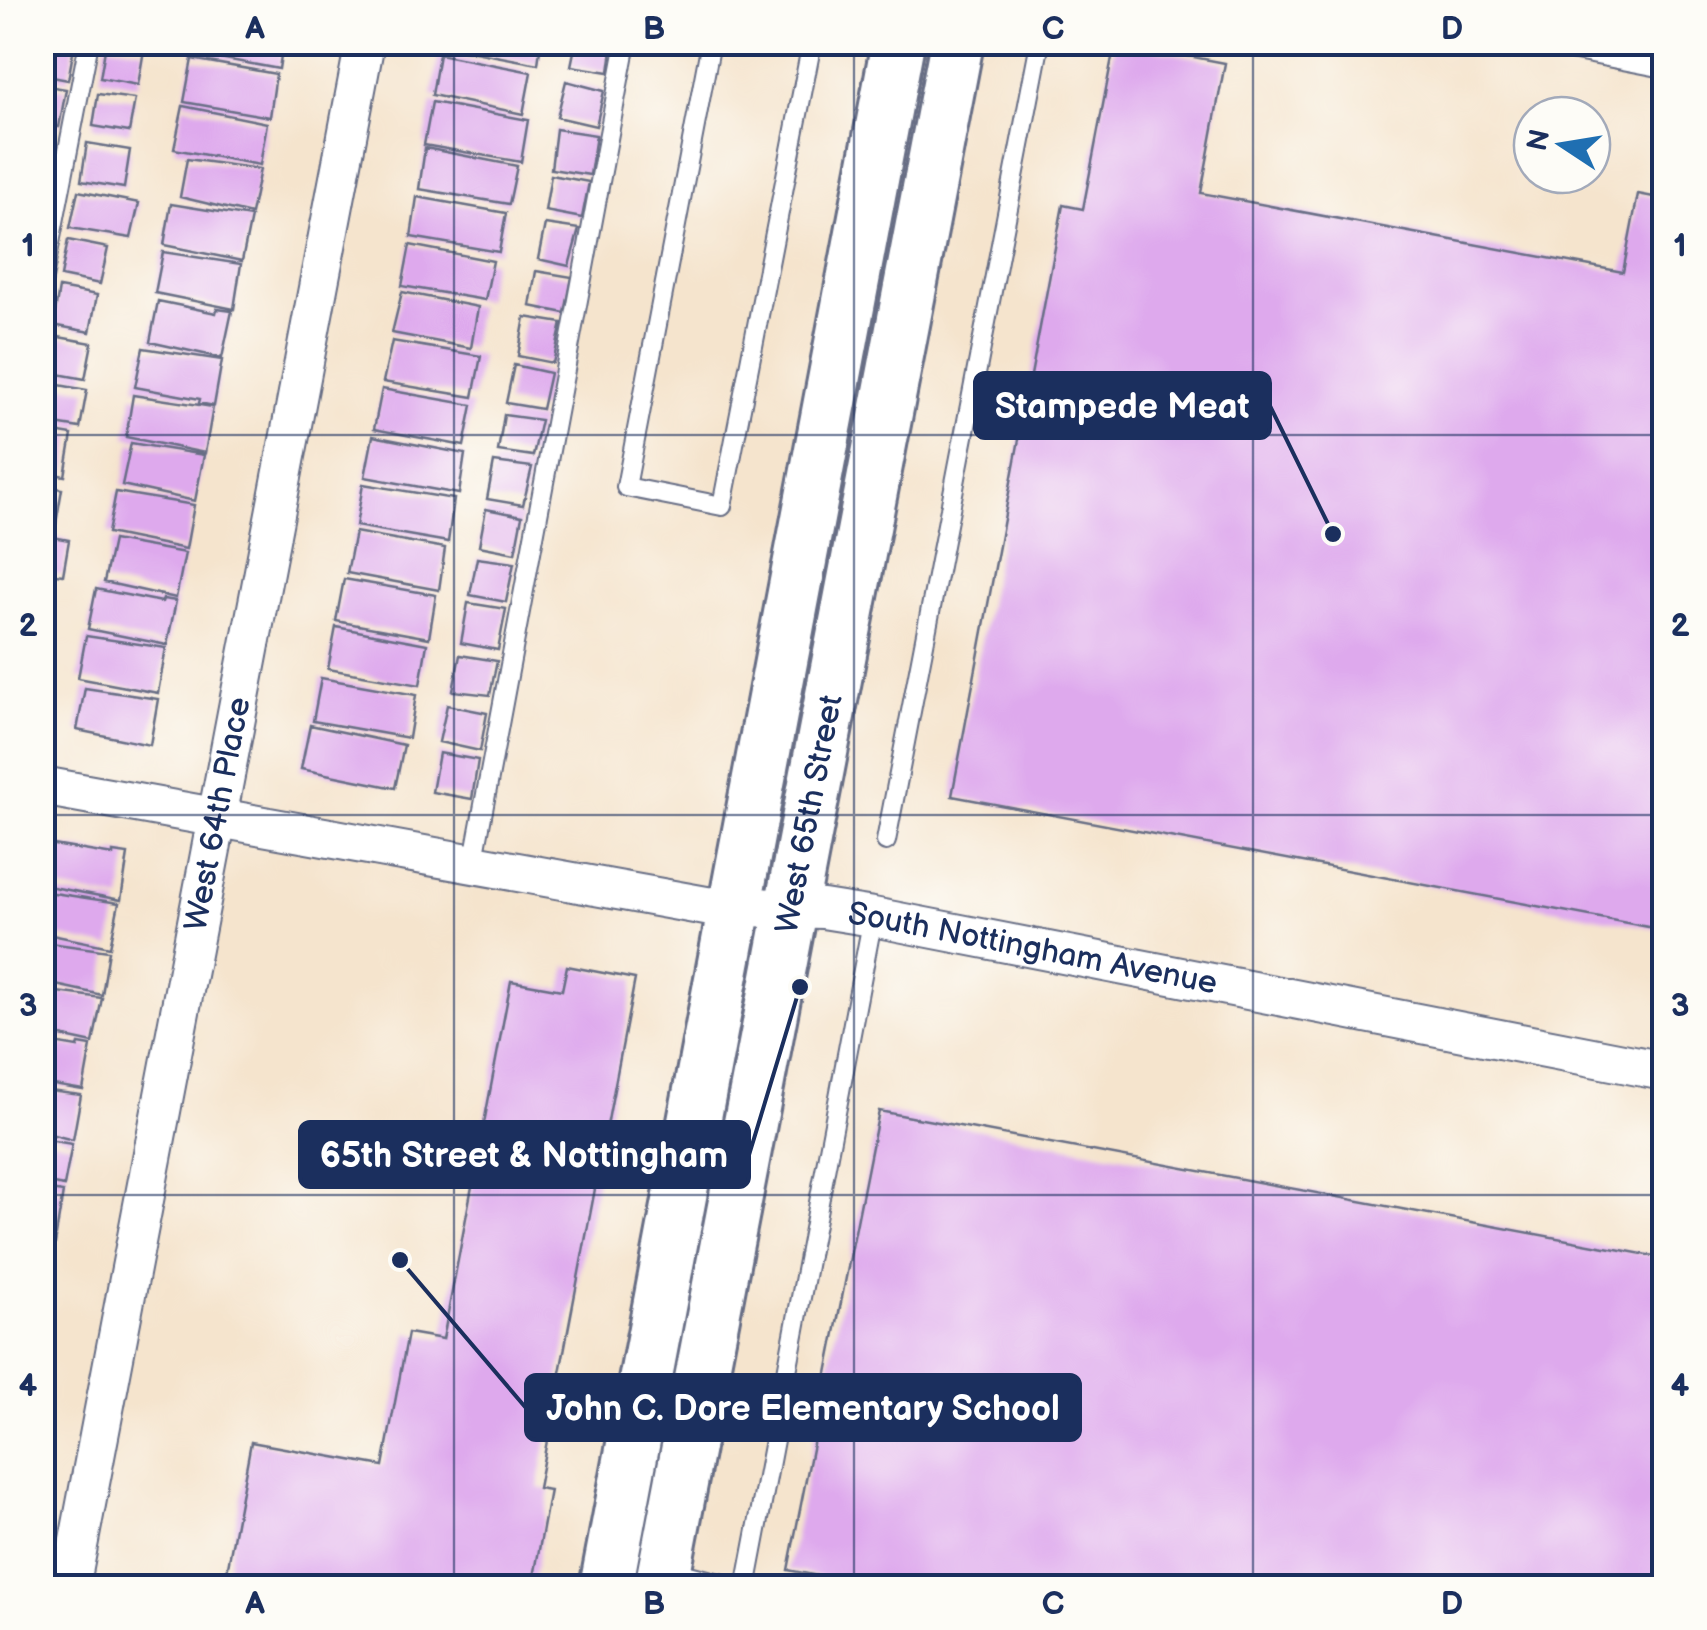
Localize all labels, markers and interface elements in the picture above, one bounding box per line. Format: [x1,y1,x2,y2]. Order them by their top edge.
text: A [244,10,265,49]
text: B [643,10,665,49]
text: C [1042,10,1064,49]
text: D [1441,10,1463,49]
north arrow [1512,95,1612,195]
text: N [1521,126,1557,154]
text: 1 [21,227,35,266]
text: 1 [1673,227,1687,266]
callout: Stampede Meat [975,373,1270,438]
text: Stampede Meat [995,386,1250,429]
text: 2 [18,607,38,646]
text: 2 [1670,607,1690,646]
street label: West 65th Street [767,691,851,937]
street label: West 64th Place [176,694,259,934]
street label: South Nottingham Avenue [845,894,1220,1003]
text: 3 [19,987,37,1026]
text: 3 [1671,987,1689,1026]
callout: 65th Street & Nottingham [300,1122,749,1187]
text: 65th Street & Nottingham [320,1135,728,1178]
text: 4 [19,1367,38,1406]
text: 4 [1671,1367,1690,1406]
callout: John C. Dore Elementary School [526,1375,1080,1440]
text: John C. Dore Elementary School [546,1388,1060,1431]
text: A [244,1585,265,1624]
text: B [643,1585,665,1624]
text: C [1042,1585,1064,1624]
text: D [1441,1585,1463,1624]

